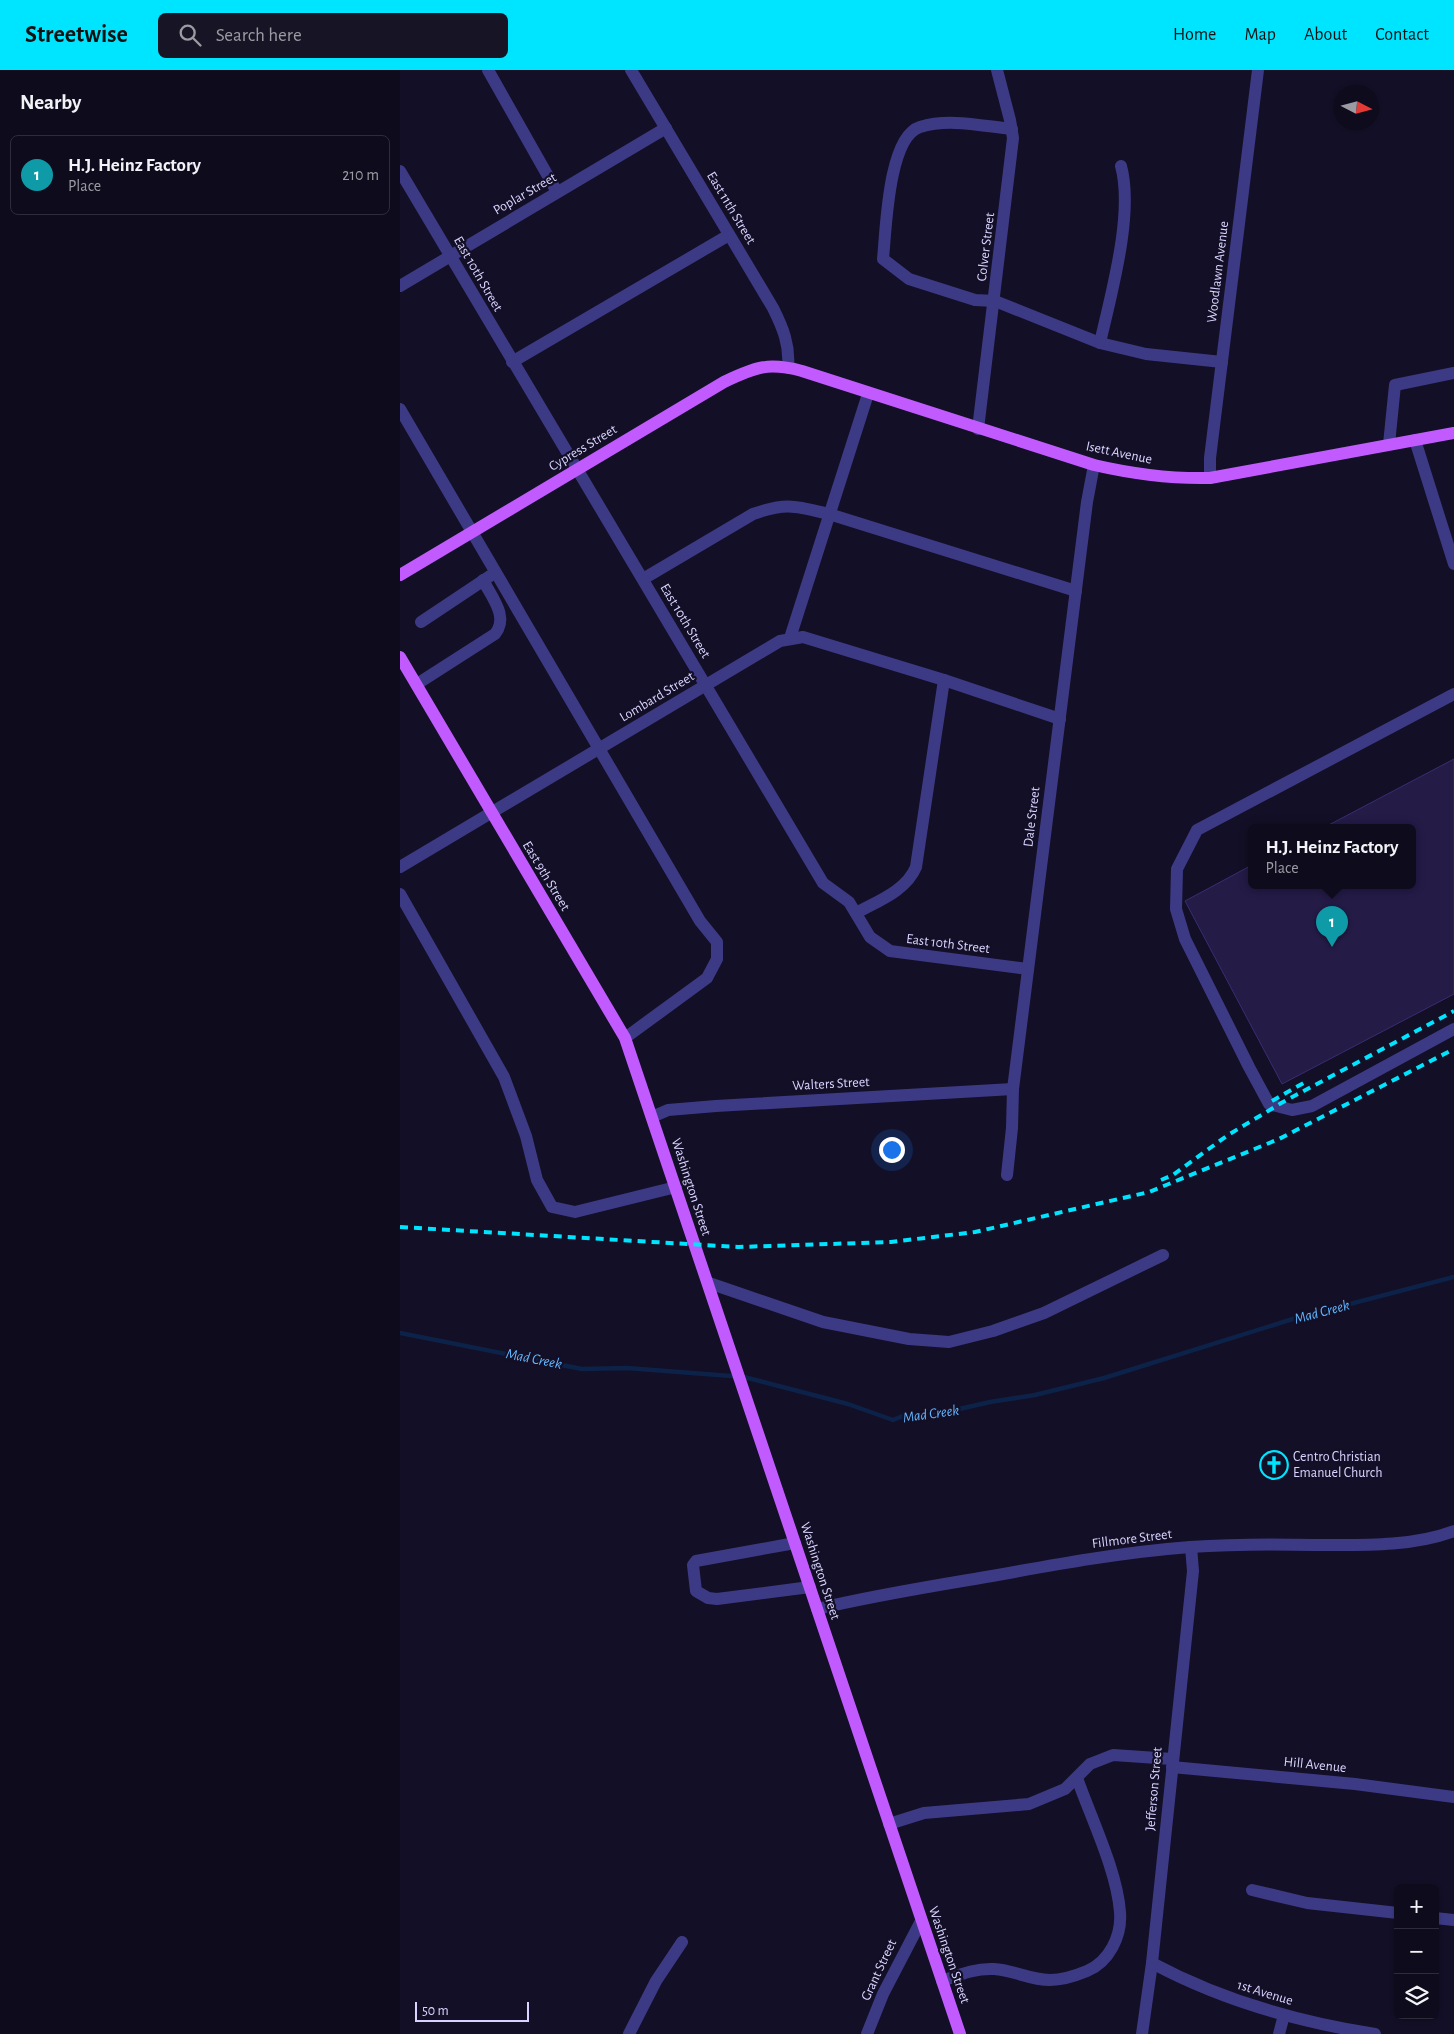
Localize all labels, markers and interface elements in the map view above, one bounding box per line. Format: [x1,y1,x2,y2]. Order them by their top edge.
search box [158,13,508,58]
icon: search [176,21,204,49]
text: Streetwise [25,23,128,47]
text: Search here [216,26,302,45]
text: Home [1173,26,1216,44]
text: Map [1244,26,1276,44]
text: About [1304,26,1347,44]
text: Contact [1375,26,1429,44]
north arrow [1334,85,1379,130]
text: Nearby [20,92,81,113]
text: H.J. Heinz Factory [68,156,201,175]
text: 1 [34,167,40,183]
text: 210 m [342,167,379,183]
street label: East 11th Street [704,169,758,247]
street label: Poplar Street [491,170,559,218]
text: Place [68,178,101,194]
street label: Colver Street [975,211,997,282]
street label: Woodlawn Avenue [1205,220,1231,324]
street label: East 10th Street [451,234,505,314]
street label: Cypress Street [547,422,620,474]
street label: Isett Avenue [1085,439,1153,467]
street label: East 10th Street [657,581,713,661]
street label: Lombard Street [617,669,697,725]
street label: Dale Street [1021,786,1043,848]
popup [1248,824,1416,889]
text: H.J. Heinz Factory [1265,838,1399,857]
street label: East 9th Street [520,839,572,914]
text: Place [1265,860,1299,876]
pin: 1 [1316,906,1348,947]
street label: East 10th Street [905,932,991,956]
street label: Walters Street [792,1075,871,1093]
street label: Washington Street [669,1137,714,1238]
your location [879,1137,905,1163]
water label: Mad Creek [1293,1297,1351,1327]
water label: Mad Creek [505,1346,563,1372]
water label: Mad Creek [902,1403,960,1425]
church icon: Centro Christian Emanuel Church [1259,1450,1289,1480]
place label: Centro Christian Emanuel Church [1293,1450,1382,1480]
street label: Washington Street [798,1521,843,1622]
street label: Fillmore Street [1091,1527,1173,1551]
street label: Jefferson Street [1143,1746,1165,1832]
street label: Hill Avenue [1283,1755,1347,1775]
map controls [1394,1884,1439,2019]
button: + [1394,1884,1439,1929]
street label: Washington Street [926,1905,972,2006]
button: − [1394,1929,1439,1974]
street label: Grant Street [859,1937,899,2003]
button: layers [1394,1974,1439,2019]
street label: 1st Avenue [1235,1978,1295,2008]
scale bar [415,1999,529,2022]
text: 50 m [422,2004,449,2018]

